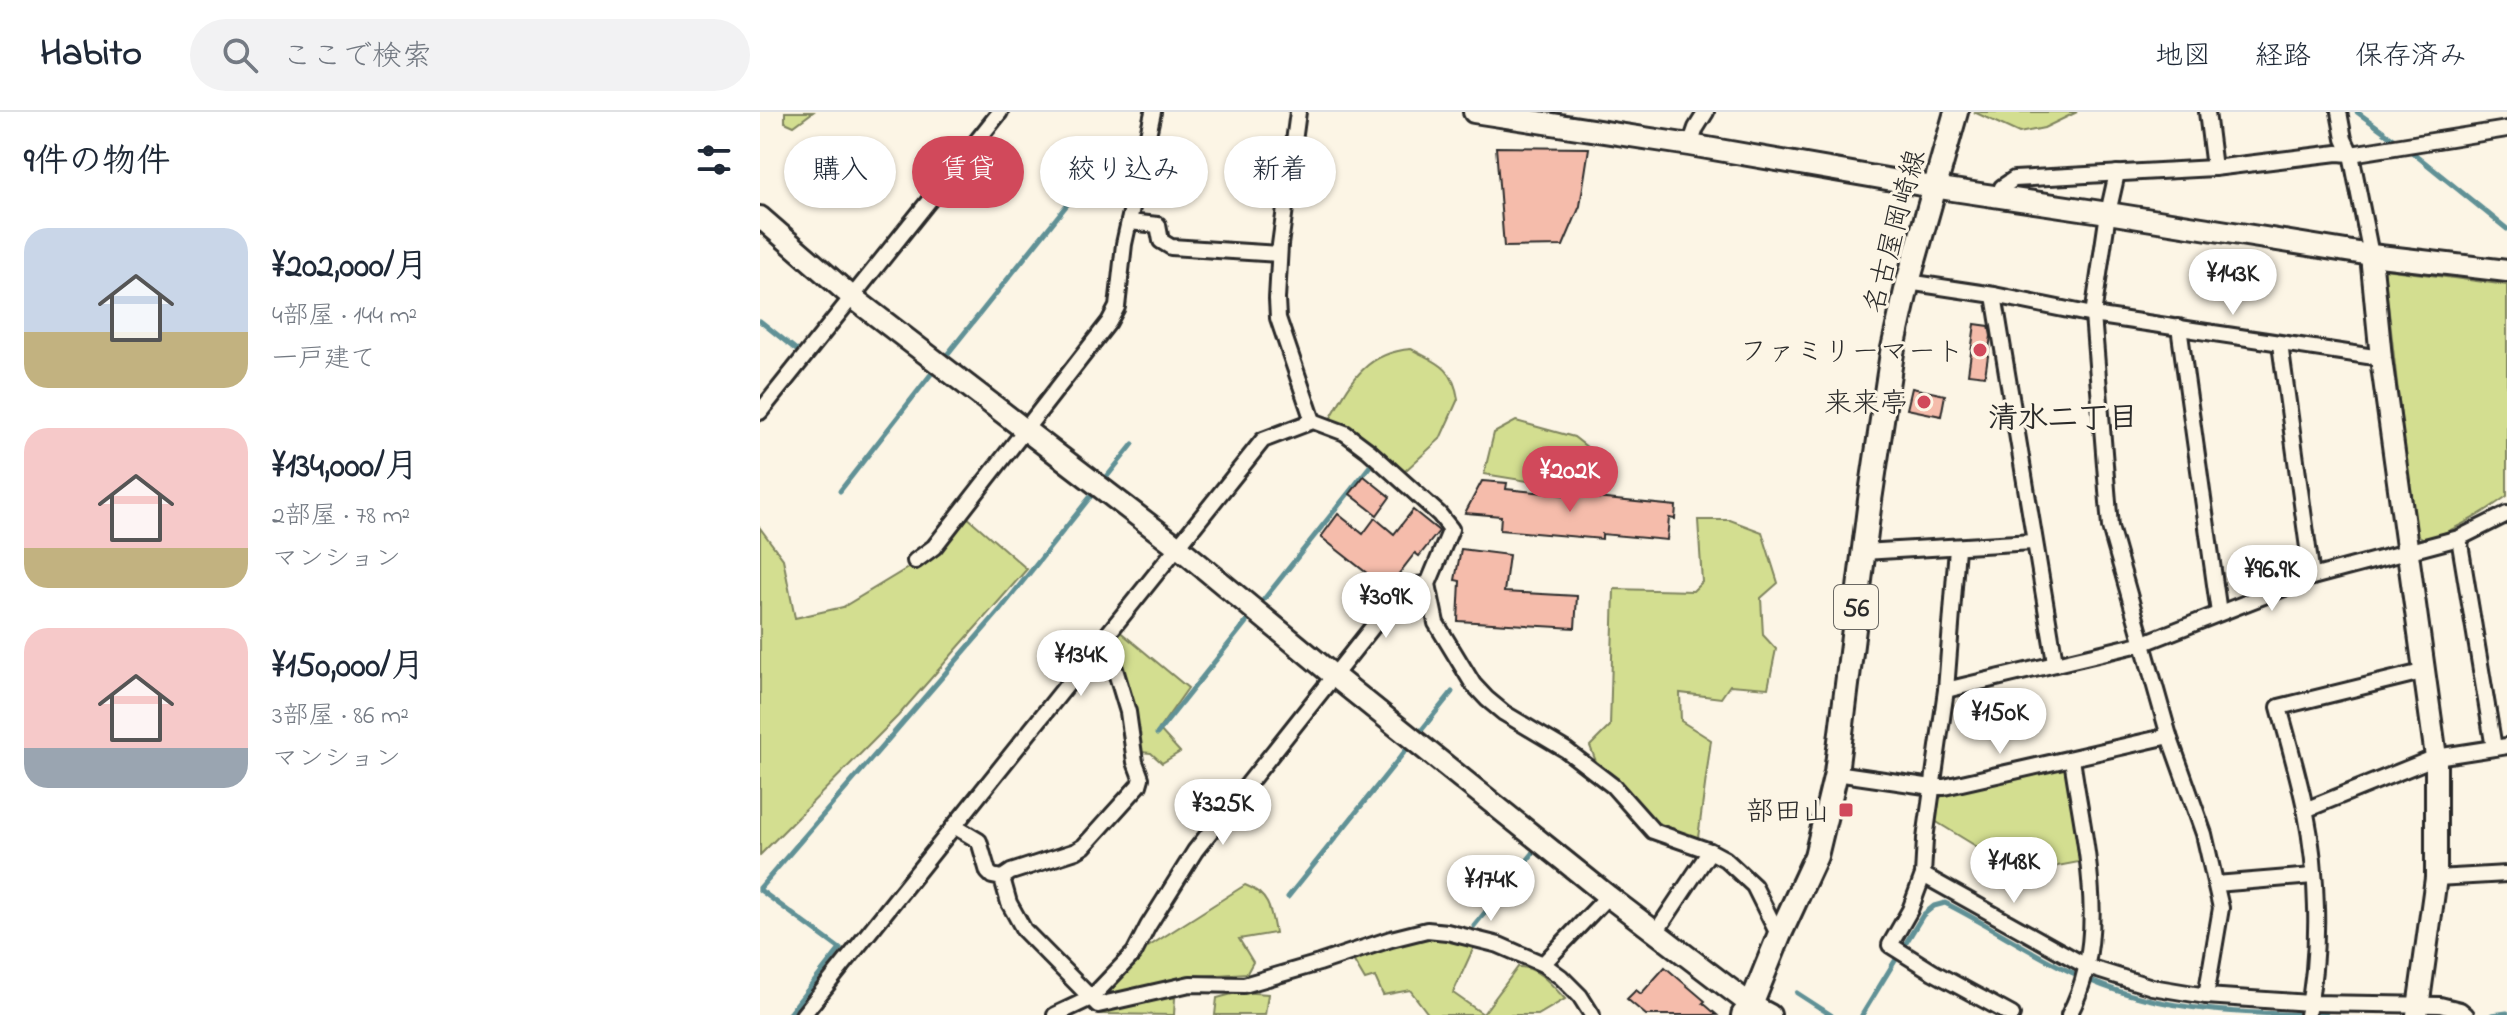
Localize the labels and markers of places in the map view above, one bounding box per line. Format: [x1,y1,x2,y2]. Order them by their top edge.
pin: ¥143K [2177,249,2289,317]
place label: ファミリーマート [1739,333,1964,374]
marker: ファミリーマート [1971,341,1989,359]
place label: 来来亭 [1824,385,1908,426]
marker: 来来亭 [1915,393,1933,411]
pin: ¥202K [1514,446,1626,514]
pin: ¥96.9K [2207,545,2337,613]
pin: ¥309K [1330,572,1442,640]
pin: ¥134K [1025,630,1137,698]
pin: ¥150K [1944,688,2056,756]
pin: ¥325K [1167,779,1279,847]
place label: 部田山 [1746,793,1830,834]
marker: 部田山 [1837,801,1855,819]
pin: ¥148K [1958,837,2070,905]
pin: ¥174K [1435,855,1547,923]

